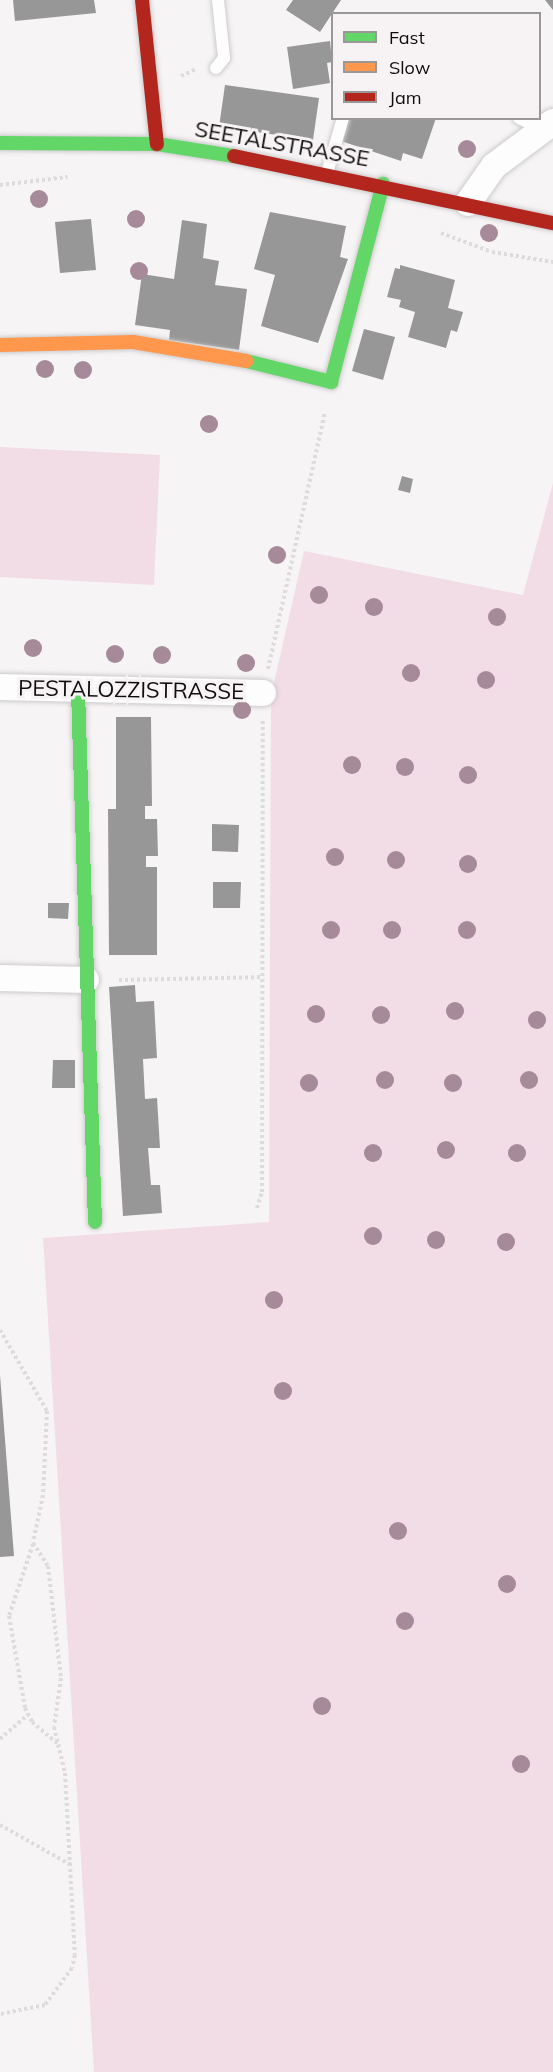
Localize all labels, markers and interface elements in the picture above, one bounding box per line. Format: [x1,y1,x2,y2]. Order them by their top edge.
legend [331,12,541,120]
text: Fast [389,26,425,49]
text: Slow [389,56,430,79]
text: Jam [389,86,422,109]
street label: SEETALSTRASSE [193,116,371,172]
street label: PESTALOZZISTRASSE [18,675,244,705]

